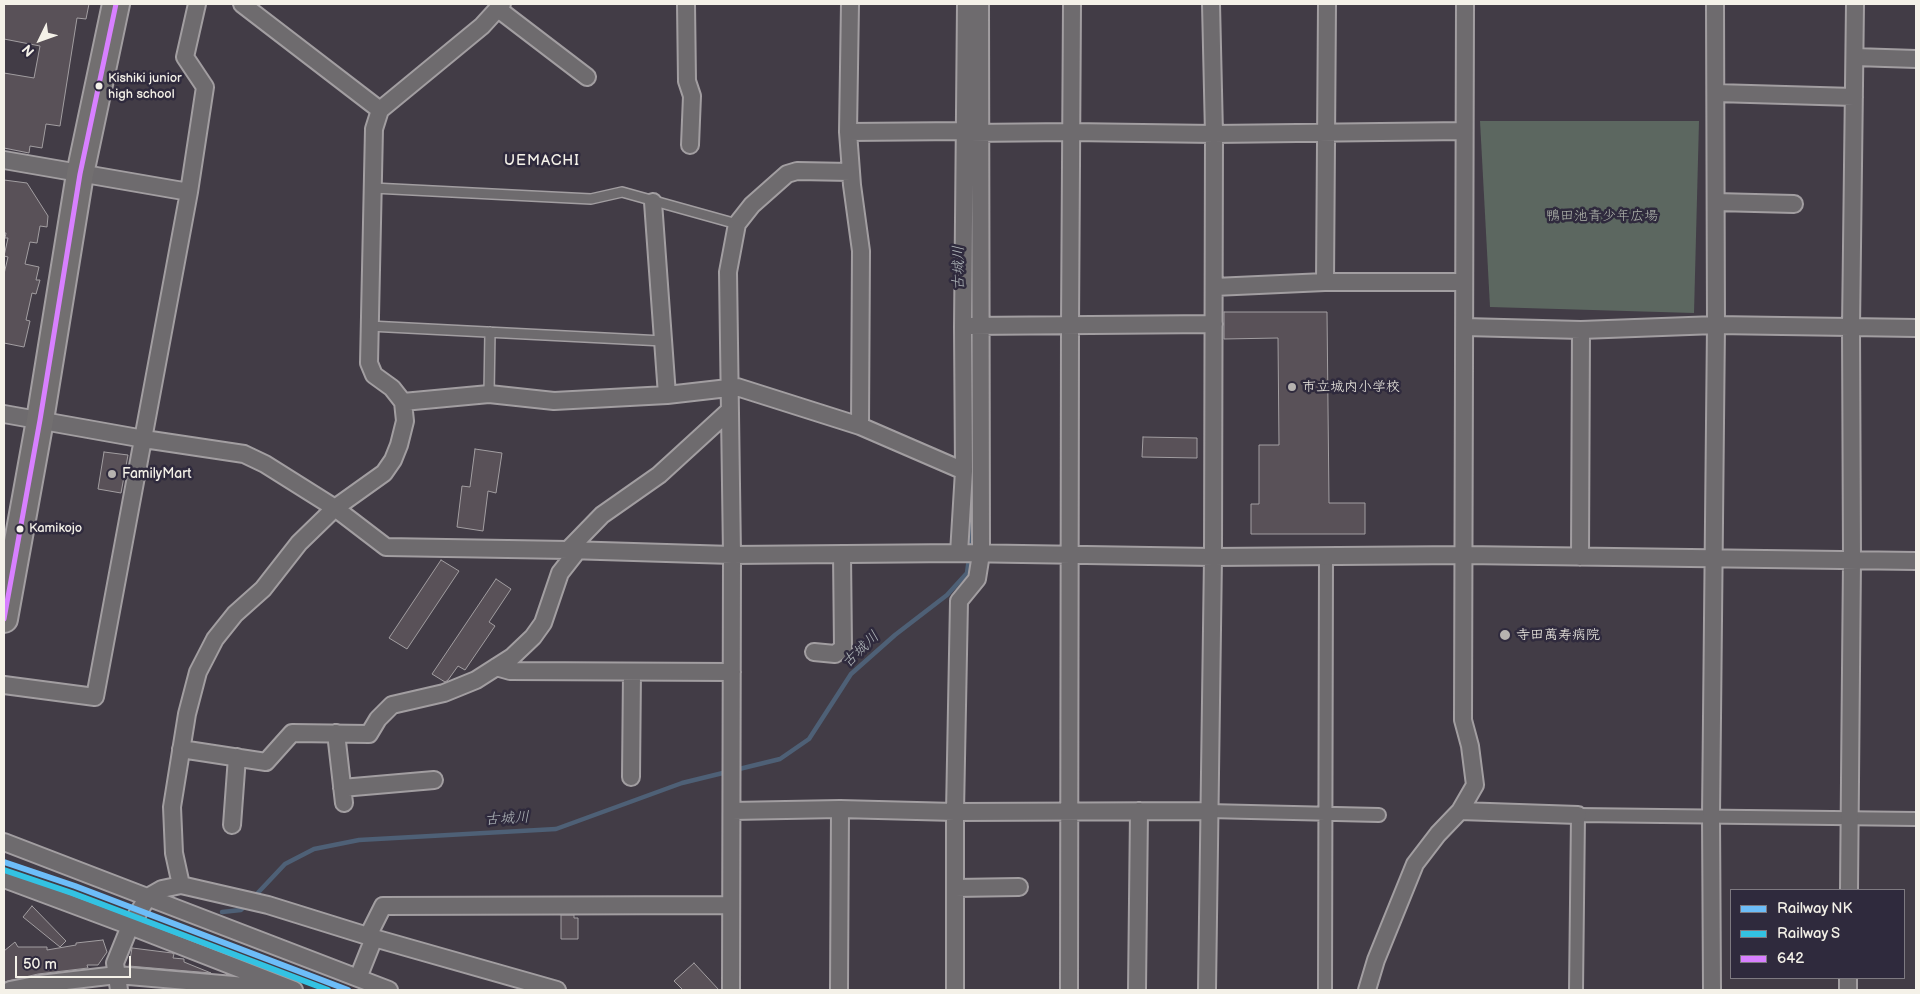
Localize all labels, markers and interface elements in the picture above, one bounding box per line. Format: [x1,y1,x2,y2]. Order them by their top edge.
north arrow [15,15,65,65]
text: N [19,41,38,60]
place label: Kishiki junior high school [108,71,182,102]
marker: Kishiki junior high school [94,81,104,91]
district label: UEMACHI [503,152,581,170]
park label: 鴨田池青少年広場 [1546,208,1658,224]
water label: 古城川 [950,246,968,290]
place label: 市立城内小学校 [1302,379,1400,395]
marker: 市立城内小学校 [1286,381,1298,393]
place label: FamilyMart [122,466,192,482]
marker: FamilyMart [106,468,118,480]
place label: Kamikojo [29,521,82,537]
marker: Kamikojo [15,524,25,534]
place label: 寺田萬寿病院 [1516,627,1600,643]
water label: 古城川 [839,628,883,672]
marker: 寺田萬寿病院 [1498,628,1512,642]
water label: 古城川 [484,809,530,829]
legend [1730,889,1905,979]
text: Railway NK [1777,899,1852,918]
text: Railway S [1777,924,1840,943]
scale bar [18,946,134,978]
text: 642 [1777,949,1804,968]
text: 50 m [23,955,57,974]

